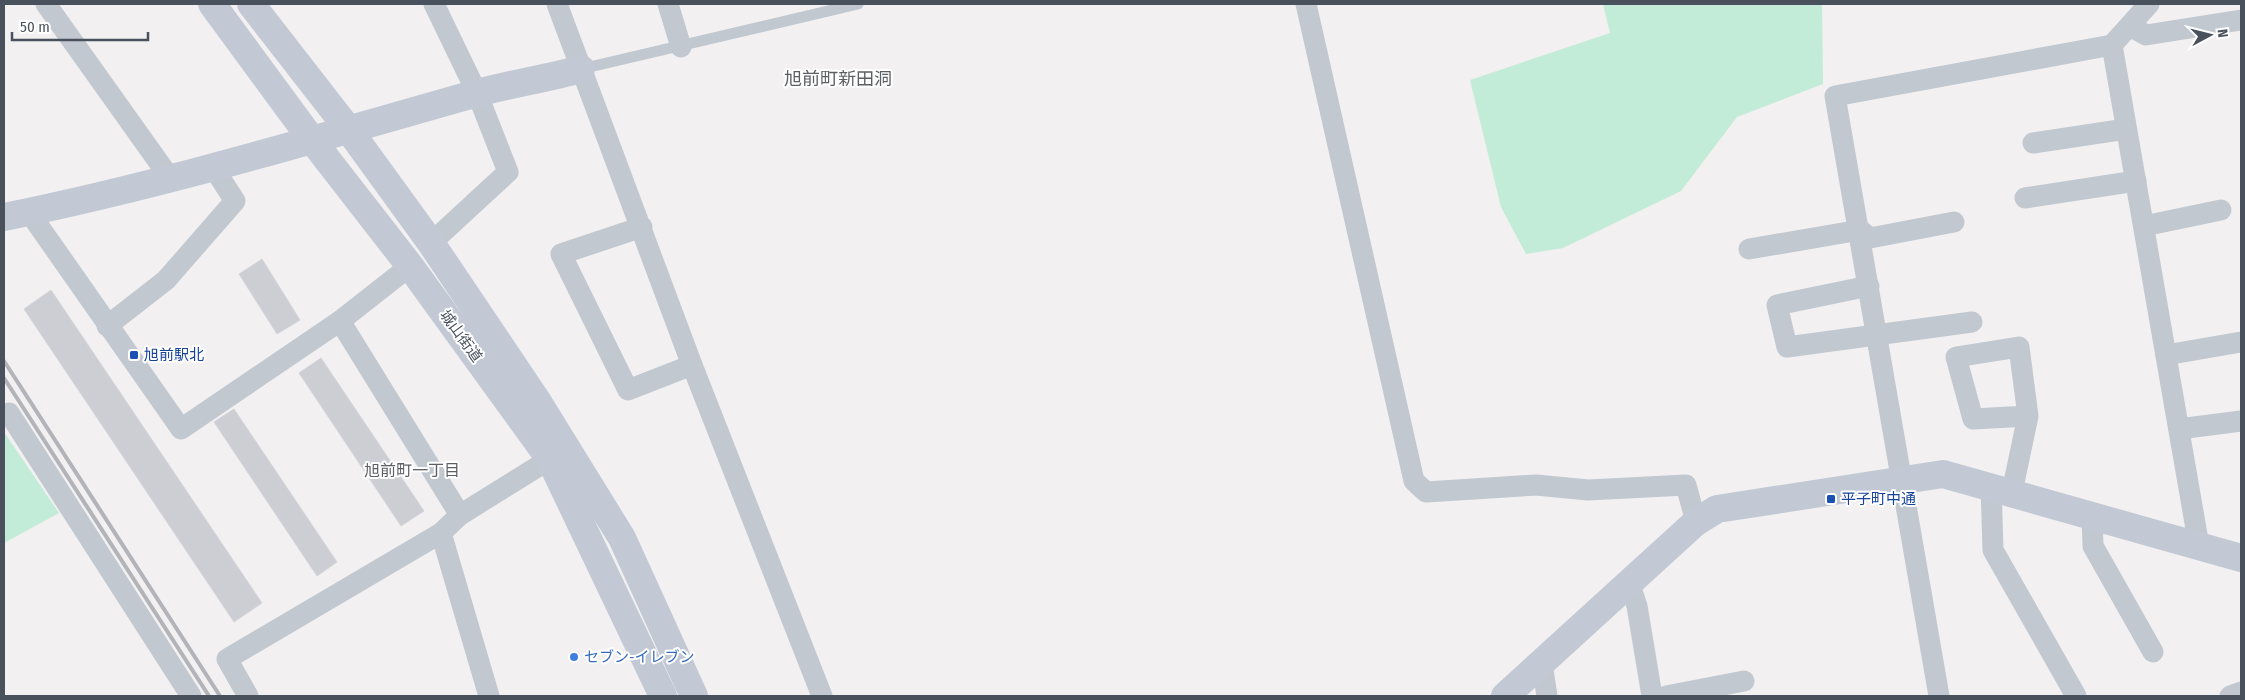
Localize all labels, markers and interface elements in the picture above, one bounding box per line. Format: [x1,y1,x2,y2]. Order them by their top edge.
scale bar [12,10,149,42]
north arrow [2185,10,2235,60]
text: 50 m [20,18,50,36]
text: N [2213,28,2231,39]
district label: 旭前町新田洞 [784,68,892,90]
street label: 城山街道 [436,306,486,366]
place label: 旭前駅北 [144,346,204,364]
marker: 旭前駅北 [128,349,140,361]
district label: 旭前町一丁目 [364,461,460,480]
place label: 平子町中通 [1841,490,1916,508]
marker: 平子町中通 [1825,493,1837,505]
place label: セブン-イレブン [584,648,695,666]
marker: セブン-イレブン [568,651,580,663]

